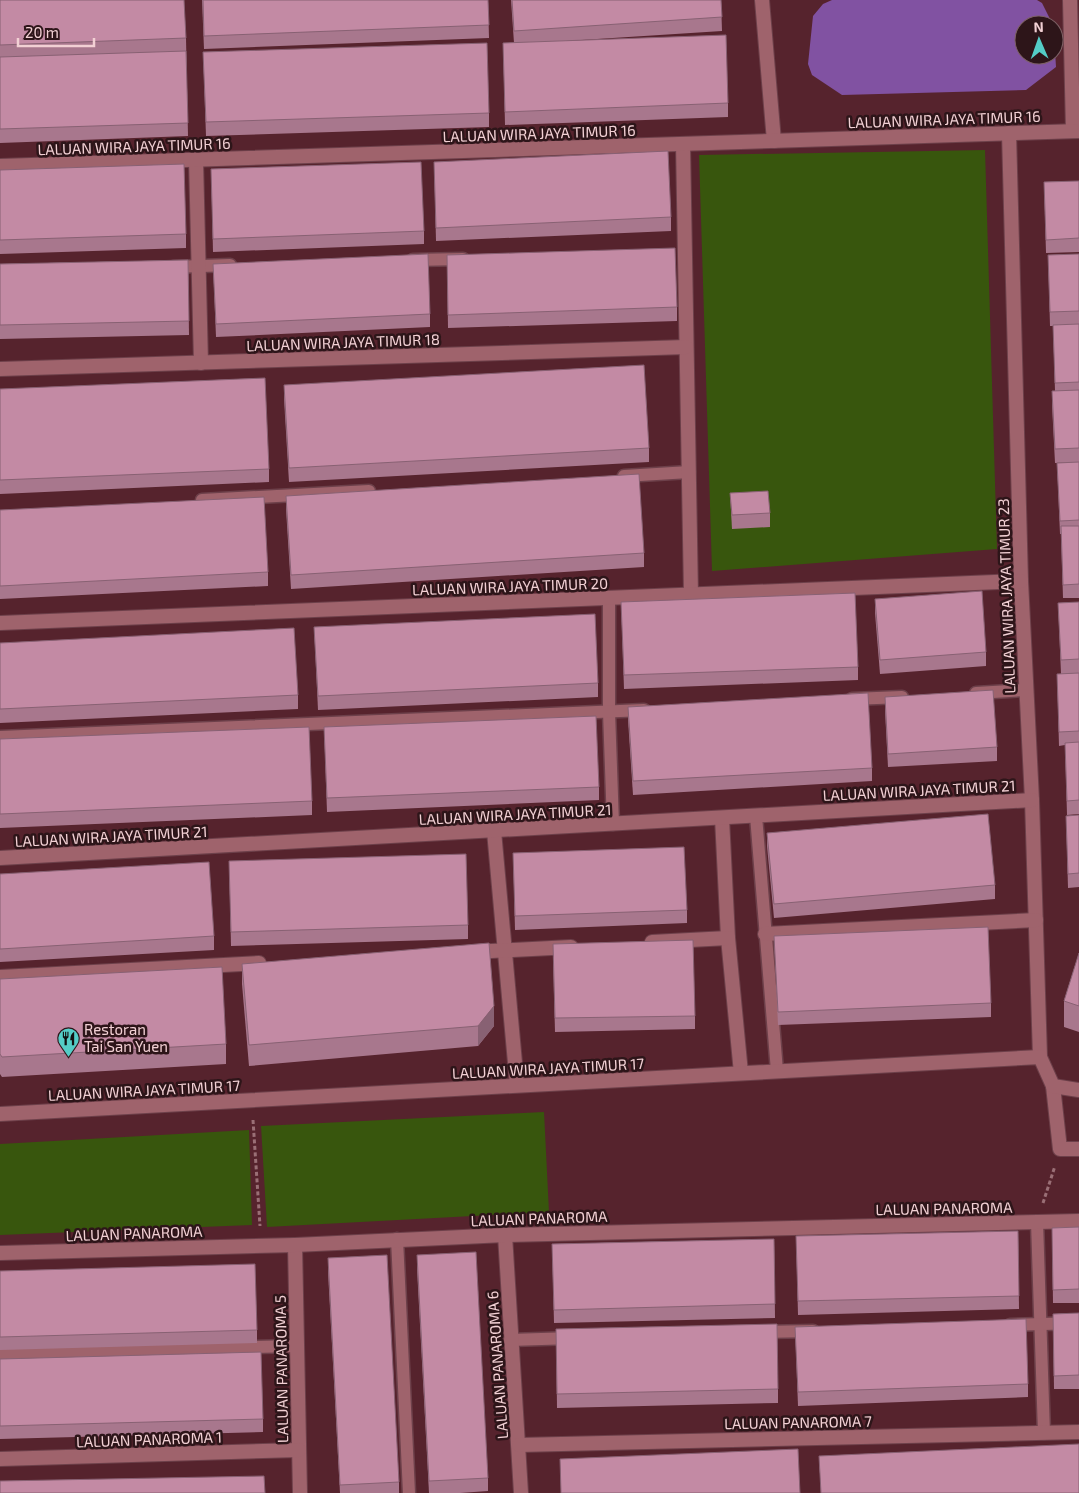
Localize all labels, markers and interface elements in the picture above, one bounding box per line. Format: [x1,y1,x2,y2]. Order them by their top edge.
scale bar [18,15,94,47]
north arrow [1014,15,1064,65]
text: N [1033,18,1044,35]
text: 20 m [25,23,59,41]
street label: LALUAN WIRA JAYA TIMUR 16 [847,107,1041,131]
street label: LALUAN WIRA JAYA TIMUR 16 [442,121,636,145]
street label: LALUAN WIRA JAYA TIMUR 16 [37,134,231,158]
street label: LALUAN WIRA JAYA TIMUR 18 [246,330,440,354]
street label: LALUAN WIRA JAYA TIMUR 23 [994,498,1018,694]
street label: LALUAN WIRA JAYA TIMUR 20 [412,574,608,598]
street label: LALUAN WIRA JAYA TIMUR 21 [822,776,1016,804]
street label: LALUAN WIRA JAYA TIMUR 21 [418,800,612,828]
street label: LALUAN WIRA JAYA TIMUR 21 [14,822,208,850]
place label: Restoran Tai San Yuen [84,1020,168,1055]
restaurant icon: Restoran Tai San Yuen [56,1026,80,1057]
street label: LALUAN WIRA JAYA TIMUR 17 [452,1054,645,1082]
street label: LALUAN WIRA JAYA TIMUR 17 [48,1076,241,1104]
street label: LALUAN PANAROMA [875,1198,1013,1218]
street label: LALUAN PANAROMA [470,1207,608,1229]
street label: LALUAN PANAROMA [65,1222,203,1244]
street label: LALUAN PANAROMA 6 [483,1290,511,1440]
street label: LALUAN PANAROMA 5 [271,1295,291,1443]
street label: LALUAN PANAROMA 7 [724,1412,872,1432]
street label: LALUAN PANAROMA 1 [76,1427,222,1451]

